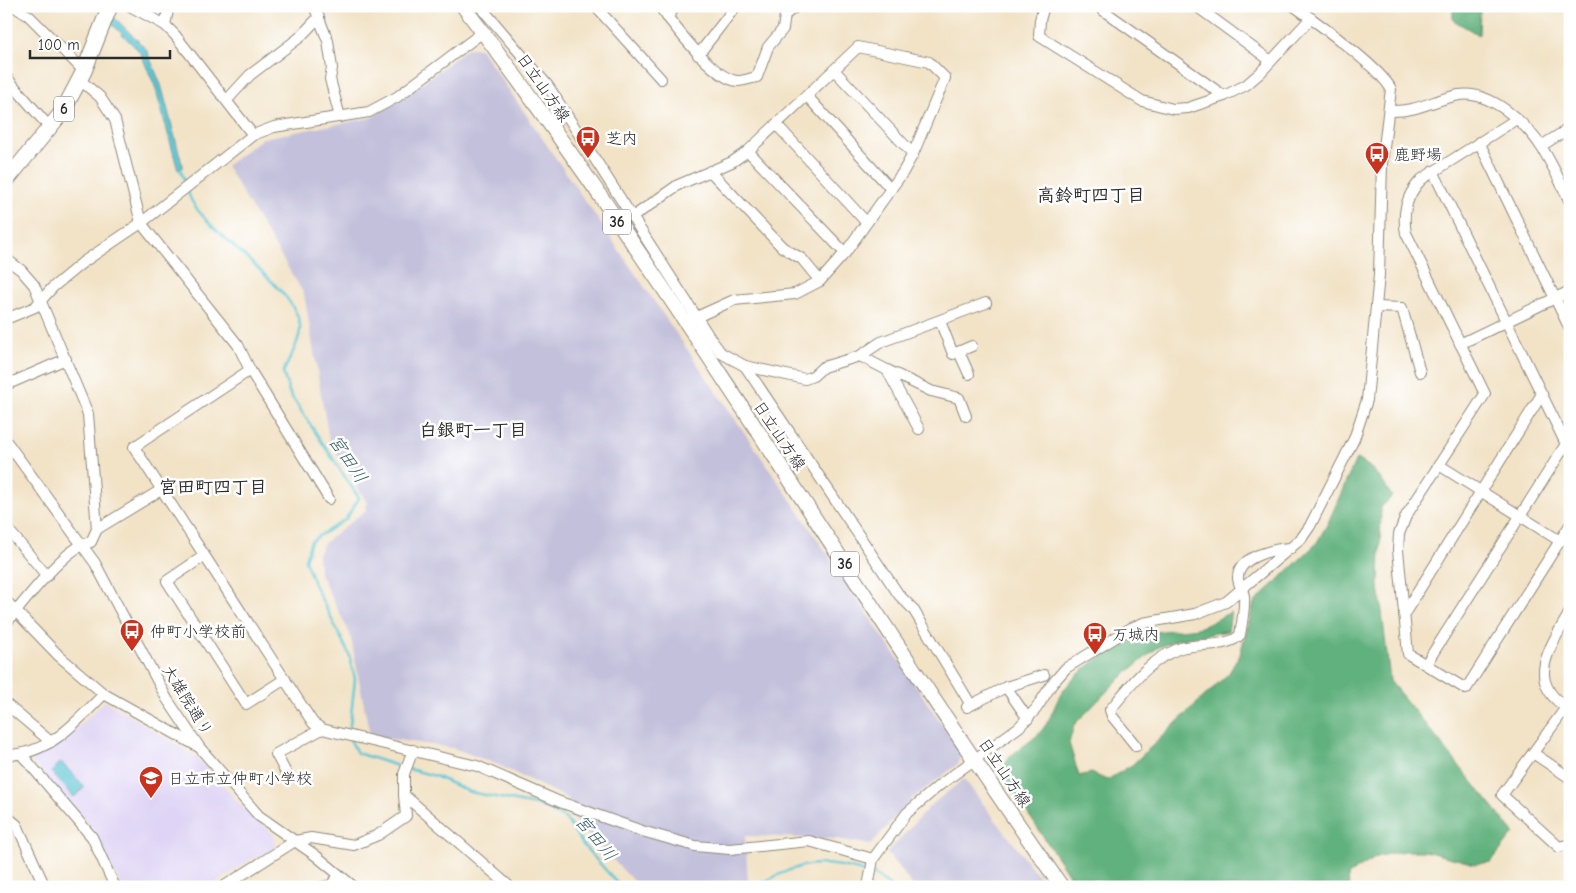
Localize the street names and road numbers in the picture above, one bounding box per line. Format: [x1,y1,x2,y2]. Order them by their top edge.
street label: 日立山方線 [513,50,574,126]
road number: 6 [54,96,74,122]
road number: 36 [603,210,631,234]
street label: 日立山方線 [749,397,809,474]
road number: 36 [831,552,859,576]
street label: 大雄院通り [158,662,216,739]
street label: 日立山方線 [974,734,1034,811]

